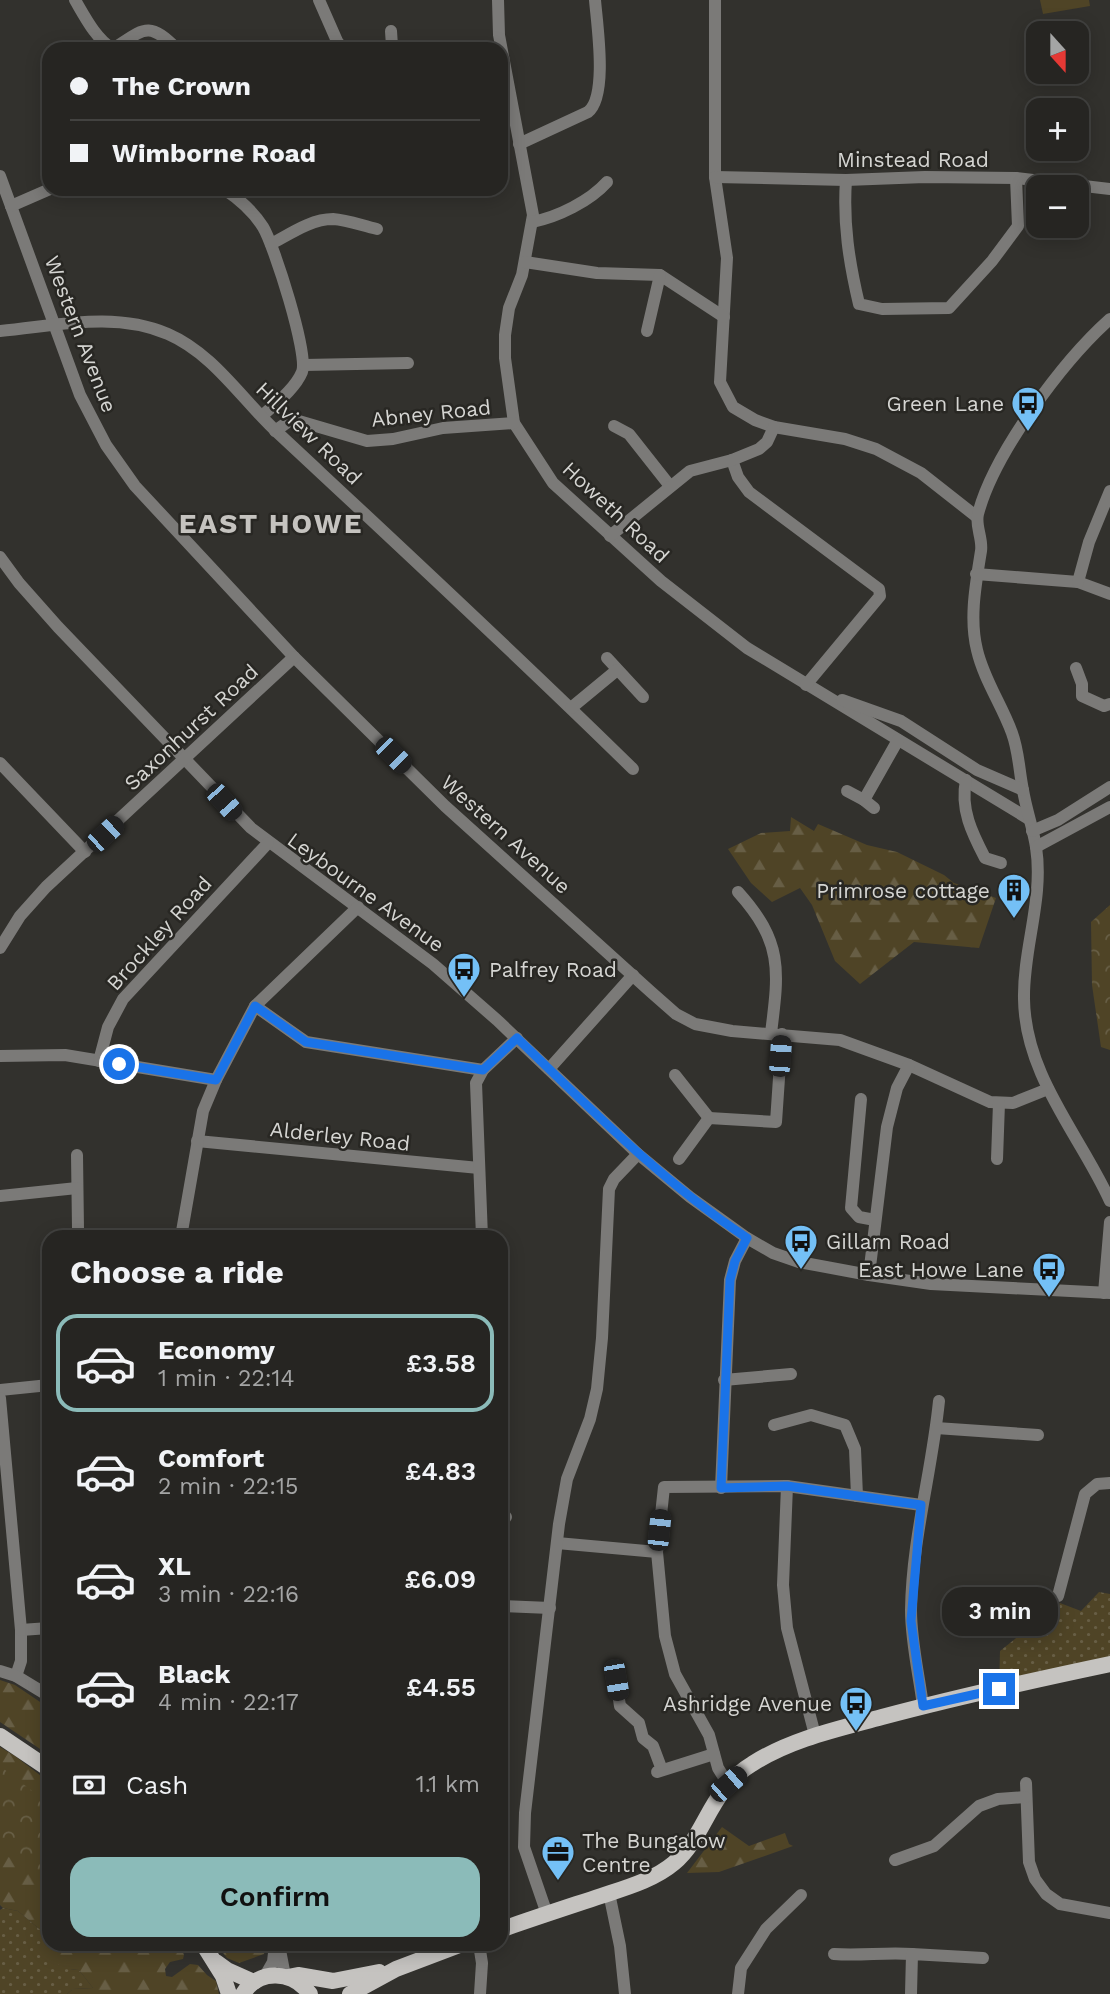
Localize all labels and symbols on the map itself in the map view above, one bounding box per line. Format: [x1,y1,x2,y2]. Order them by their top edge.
north arrow [1026,21,1088,84]
street label: Minstead Road [837,147,989,172]
street label: Western Avenue [40,252,122,416]
street label: Hillview Road [251,376,367,490]
bus stop icon: Green Lane [1009,384,1047,433]
place label: Green Lane [887,391,1004,416]
street label: Abney Road [370,394,492,432]
street label: Howeth Road [557,456,675,568]
district label: EAST HOWE [179,507,363,540]
street label: Saxonhurst Road [119,659,263,795]
car [371,733,416,777]
street label: Western Avenue [436,769,576,899]
car [203,779,246,825]
car [83,812,128,856]
street label: Leybourne Avenue [283,827,449,957]
street label: Brockley Road [101,871,217,995]
building icon: Primrose cottage [995,871,1033,920]
place label: Primrose cottage [816,878,990,903]
bus stop icon: Palfrey Road [445,950,483,999]
place label: Palfrey Road [489,957,617,982]
car [769,1034,792,1078]
route start [103,1048,135,1080]
street label: Alderley Road [269,1116,411,1156]
bus stop icon: Gillam Road [782,1222,820,1271]
place label: Gillam Road [826,1229,950,1254]
bus stop icon: East Howe Lane [1030,1250,1068,1299]
place label: East Howe Lane [858,1257,1024,1282]
car [647,1508,672,1552]
callout: 3 min [941,1588,1057,1636]
car [603,1657,630,1703]
route end [983,1673,1015,1705]
bus stop icon: Ashridge Avenue [837,1684,875,1733]
place label: Ashridge Avenue [663,1691,832,1716]
car [706,1762,751,1806]
place label: The Bungalow Centre [582,1828,726,1877]
office icon: The Bungalow Centre [539,1833,577,1882]

